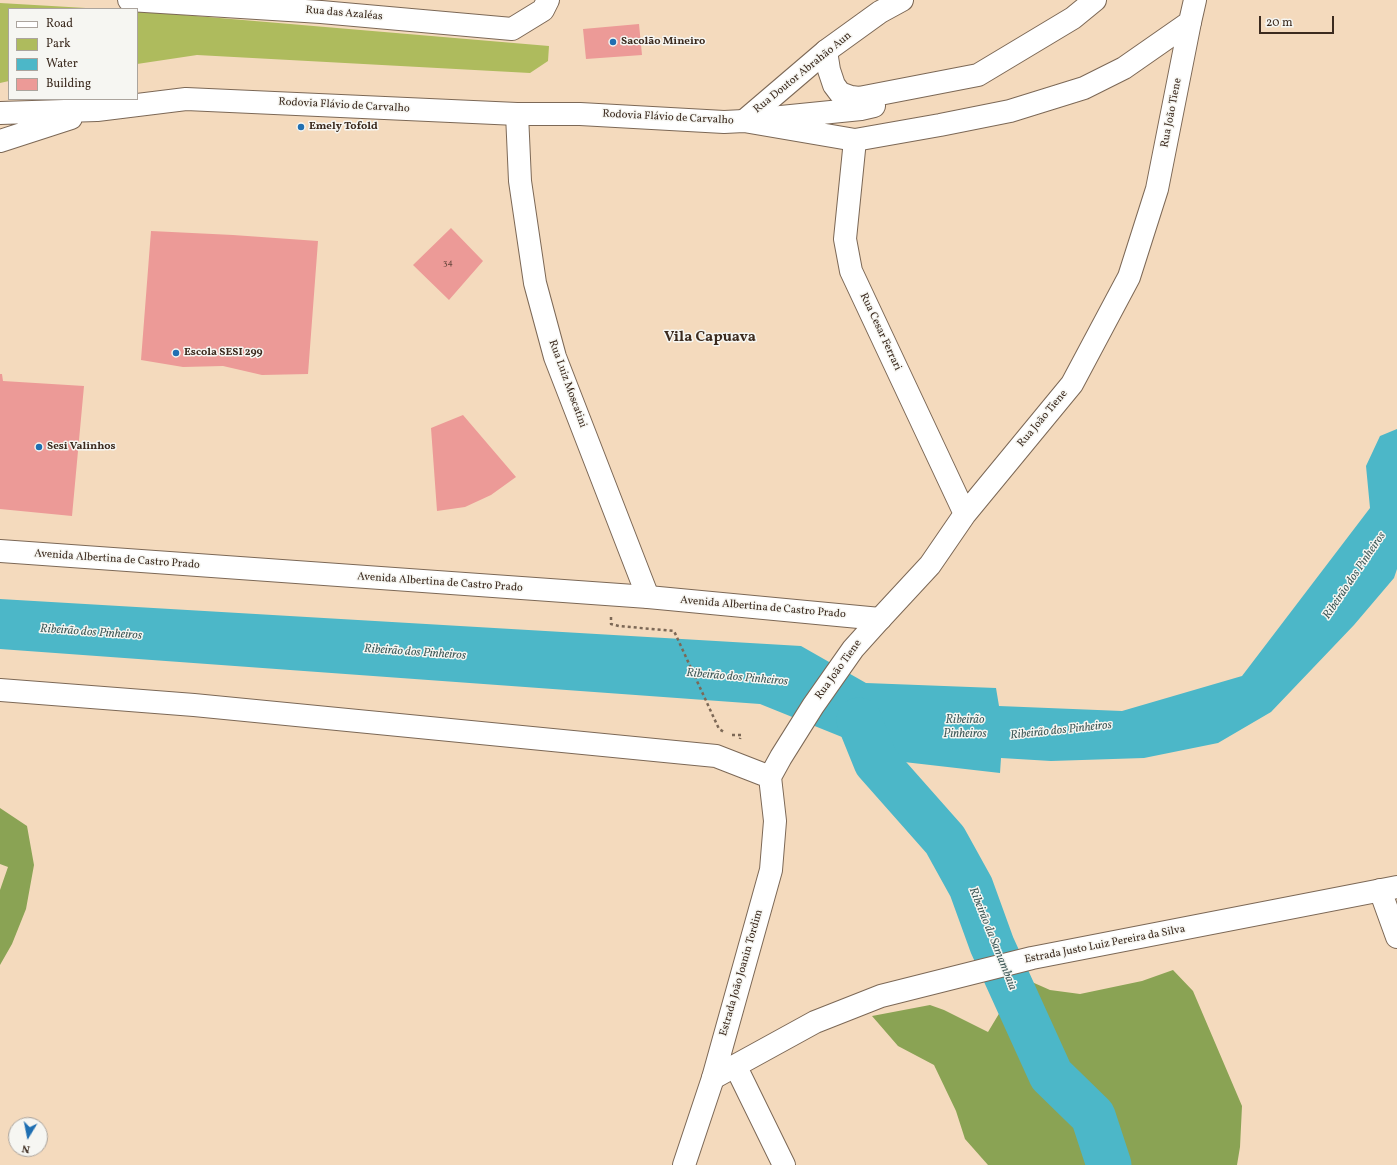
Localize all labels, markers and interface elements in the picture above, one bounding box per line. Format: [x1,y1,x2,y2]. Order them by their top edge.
street label: Rua das Azaléas [305,4,383,24]
legend [8,8,138,100]
scale bar [1261,8,1336,34]
text: 20 m [1266,15,1293,31]
text: Road [46,16,73,32]
street label: Rua Doutor Abrahão Aun [751,29,855,117]
place label: Sacolão Mineiro [621,35,705,49]
text: Park [46,36,71,52]
marker: Sacolão Mineiro [608,37,618,47]
text: Water [46,56,78,72]
text: Building [46,76,91,92]
street label: Rua João Tiene [1159,77,1185,149]
street label: Rodovia Flávio de Carvalho [278,96,410,116]
street label: Rodovia Flávio de Carvalho [602,108,734,128]
place label: Emely Tofold [309,120,378,134]
marker: Emely Tofold [296,122,306,132]
house number: 34 [443,258,453,268]
street label: Rua Cesar Ferrari [856,291,904,373]
district label: Vila Capuava [664,329,756,347]
street label: Rua Luiz Moscatini [545,338,589,430]
place label: Escola SESI 299 [184,346,263,360]
marker: Escola SESI 299 [171,348,181,358]
street label: Rua João Tiene [1015,388,1071,450]
place label: Sesi Valinhos [47,440,116,454]
marker: Sesi Valinhos [34,442,44,452]
water label: Ribeirão dos Pinheiros [1320,530,1390,622]
street label: Avenida Albertina de Castro Prado [34,548,200,572]
street label: Avenida Albertina de Castro Prado [357,571,523,595]
street label: Avenida Albertina de Castro Prado [680,594,846,622]
water label: Ribeirão dos Pinheiros [40,622,142,644]
street label: Rua João Tiene [813,638,865,702]
water label: Ribeirão dos Pinheiros [364,642,466,664]
water label: Ribeirão dos Pinheiros [685,666,789,690]
water label: Ribeirão Pinheiros [943,714,987,742]
water label: Ribeirão dos Pinheiros [1009,718,1113,744]
water label: Ribeirão da Samambaia [965,885,1019,993]
street label: Estrada João Joanin Tordim [718,908,766,1038]
street label: Estrada Justo Luiz Pereira da Silva [1023,923,1187,967]
north arrow [8,1117,48,1157]
text: N [21,1140,31,1156]

